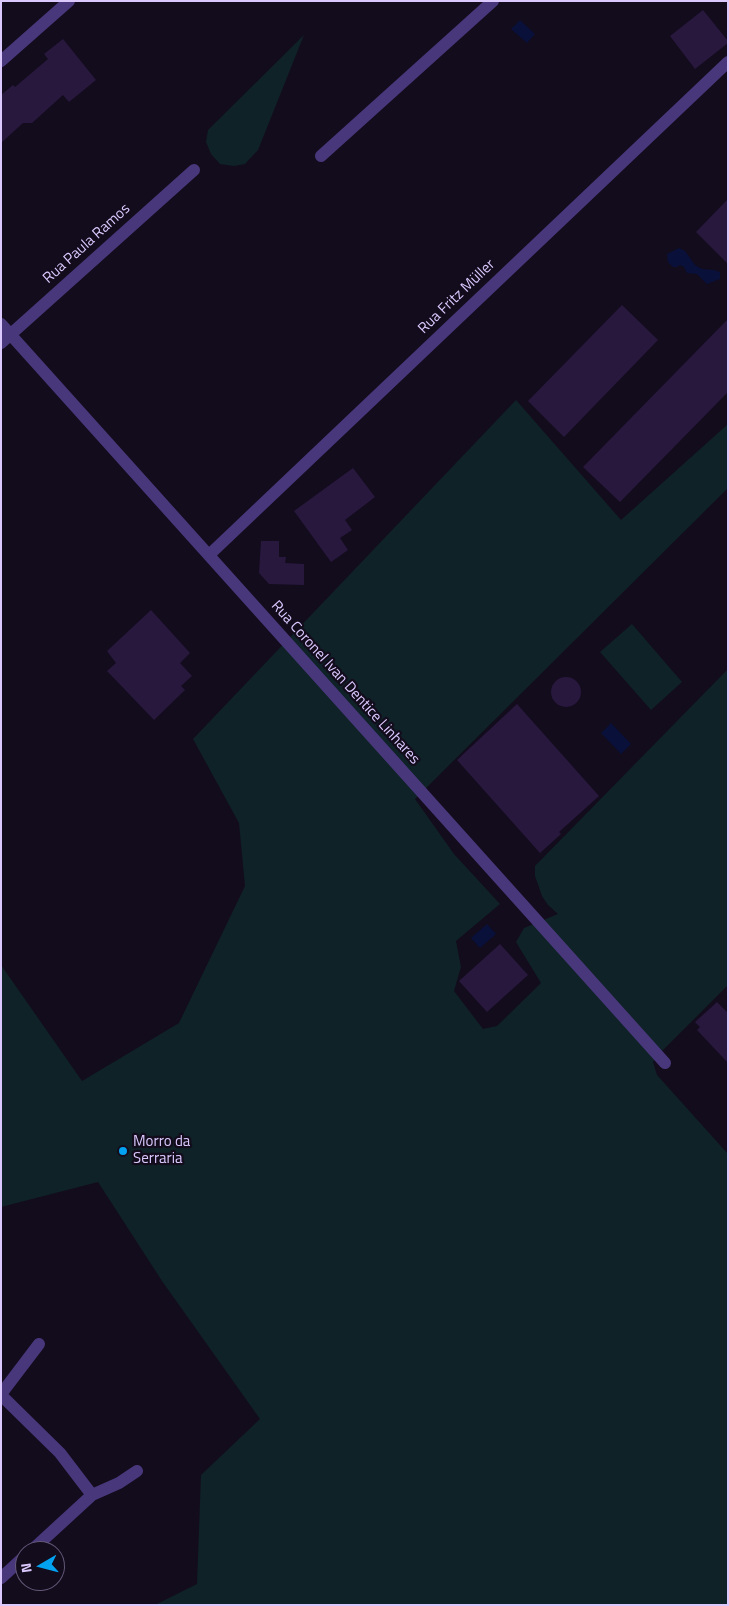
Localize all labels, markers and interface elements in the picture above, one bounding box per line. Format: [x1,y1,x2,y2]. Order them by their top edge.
street label: Rua Paula Ramos [40,200,134,288]
street label: Rua Fritz Müller [415,256,499,338]
street label: Rua Coronel Ivan Dentice Linhares [267,598,423,768]
place label: Morro da Serraria [133,1133,190,1168]
marker: Morro da Serraria [117,1145,129,1157]
north arrow [15,1541,65,1591]
text: N [15,1562,37,1574]

